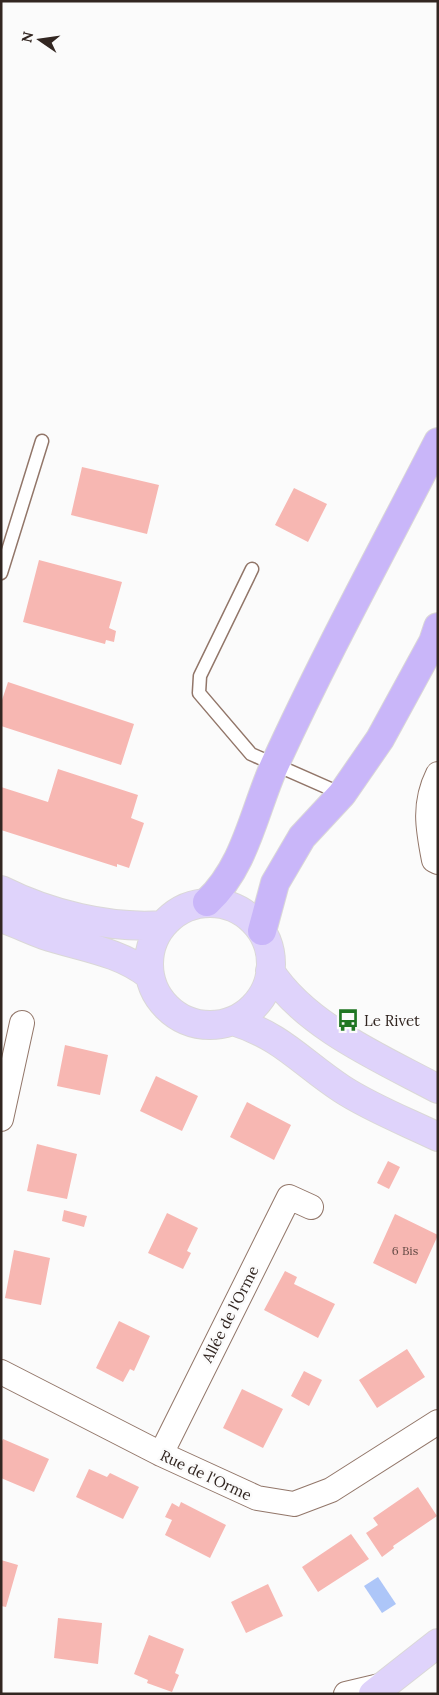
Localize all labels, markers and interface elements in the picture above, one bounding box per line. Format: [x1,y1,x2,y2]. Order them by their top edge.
north arrow [15,15,65,65]
text: N [17,30,37,44]
bus stop icon: Le Rivet [335,1007,361,1033]
place label: Le Rivet [364,1011,420,1030]
house number: 6 Bis [392,1243,419,1258]
street label: Allée de l'Orme [197,1263,262,1366]
street label: Rue de l'Orme [157,1446,255,1504]

